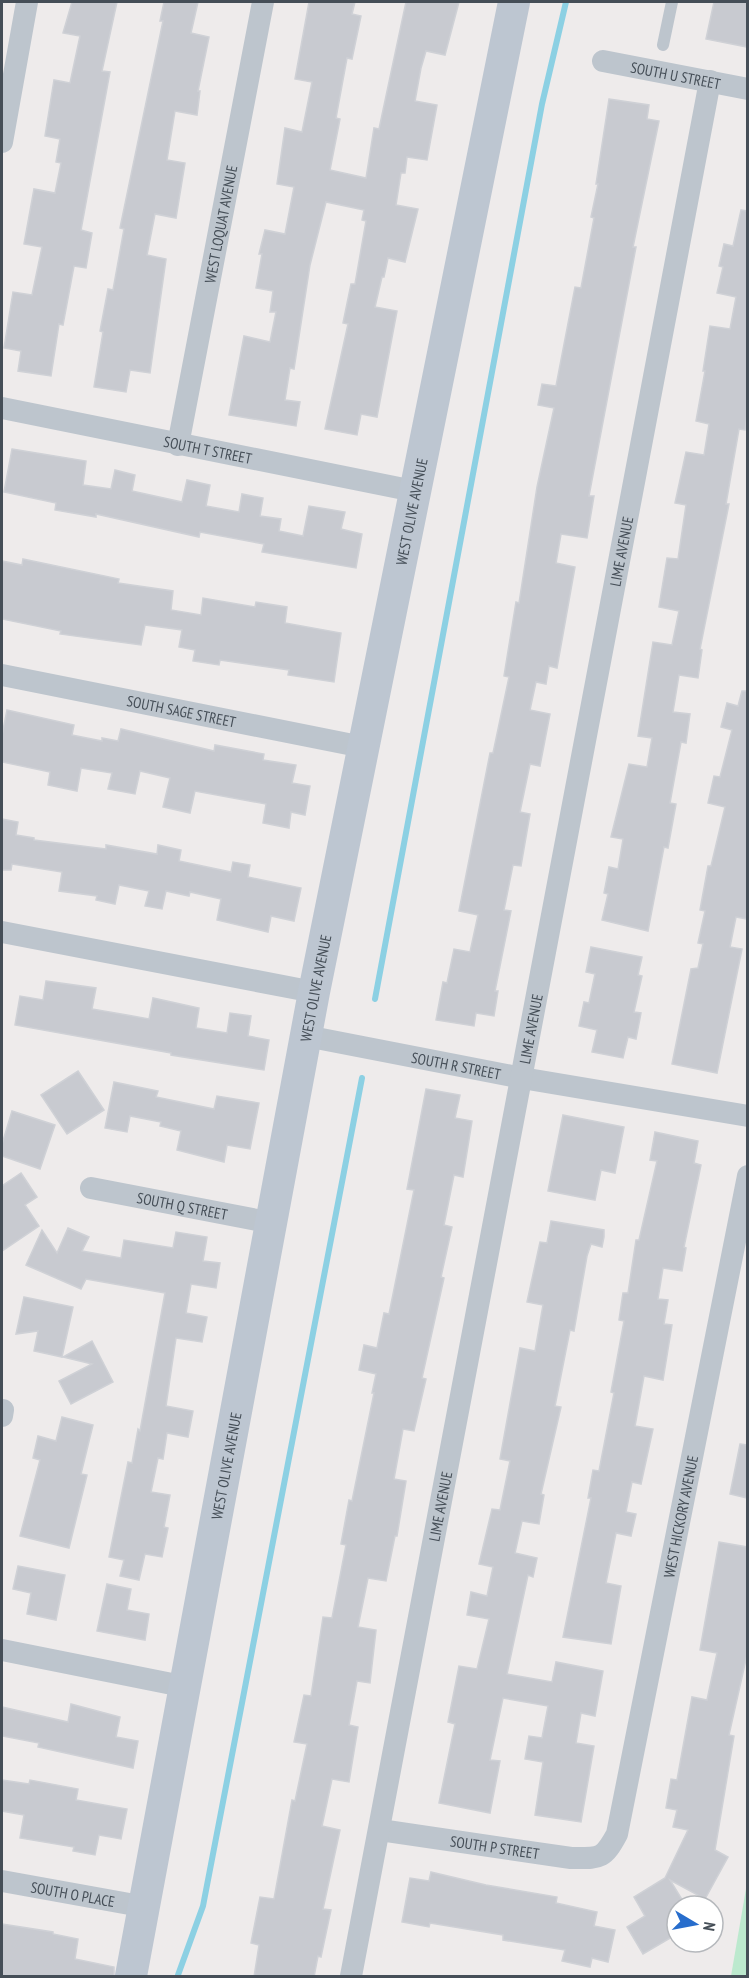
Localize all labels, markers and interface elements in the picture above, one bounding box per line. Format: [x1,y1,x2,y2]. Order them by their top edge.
street label: SOUTH U STREET [629,57,723,93]
street label: WEST LOQUAT AVENUE [200,163,241,285]
street label: SOUTH T STREET [162,431,254,468]
street label: WEST OLIVE AVENUE [391,456,431,567]
street label: LIME AVENUE [605,515,637,588]
street label: SOUTH SAGE STREET [125,691,238,731]
street label: WEST OLIVE AVENUE [295,933,335,1043]
street label: LIME AVENUE [515,992,546,1065]
street label: SOUTH R STREET [410,1047,503,1083]
street label: SOUTH Q STREET [135,1188,229,1224]
street label: WEST OLIVE AVENUE [207,1411,245,1521]
street label: WEST HICKORY AVENUE [659,1454,702,1579]
street label: LIME AVENUE [424,1470,456,1543]
street label: SOUTH P STREET [449,1831,541,1863]
street label: SOUTH O PLACE [29,1877,116,1911]
north arrow [665,1894,725,1954]
text: N [699,1921,720,1933]

